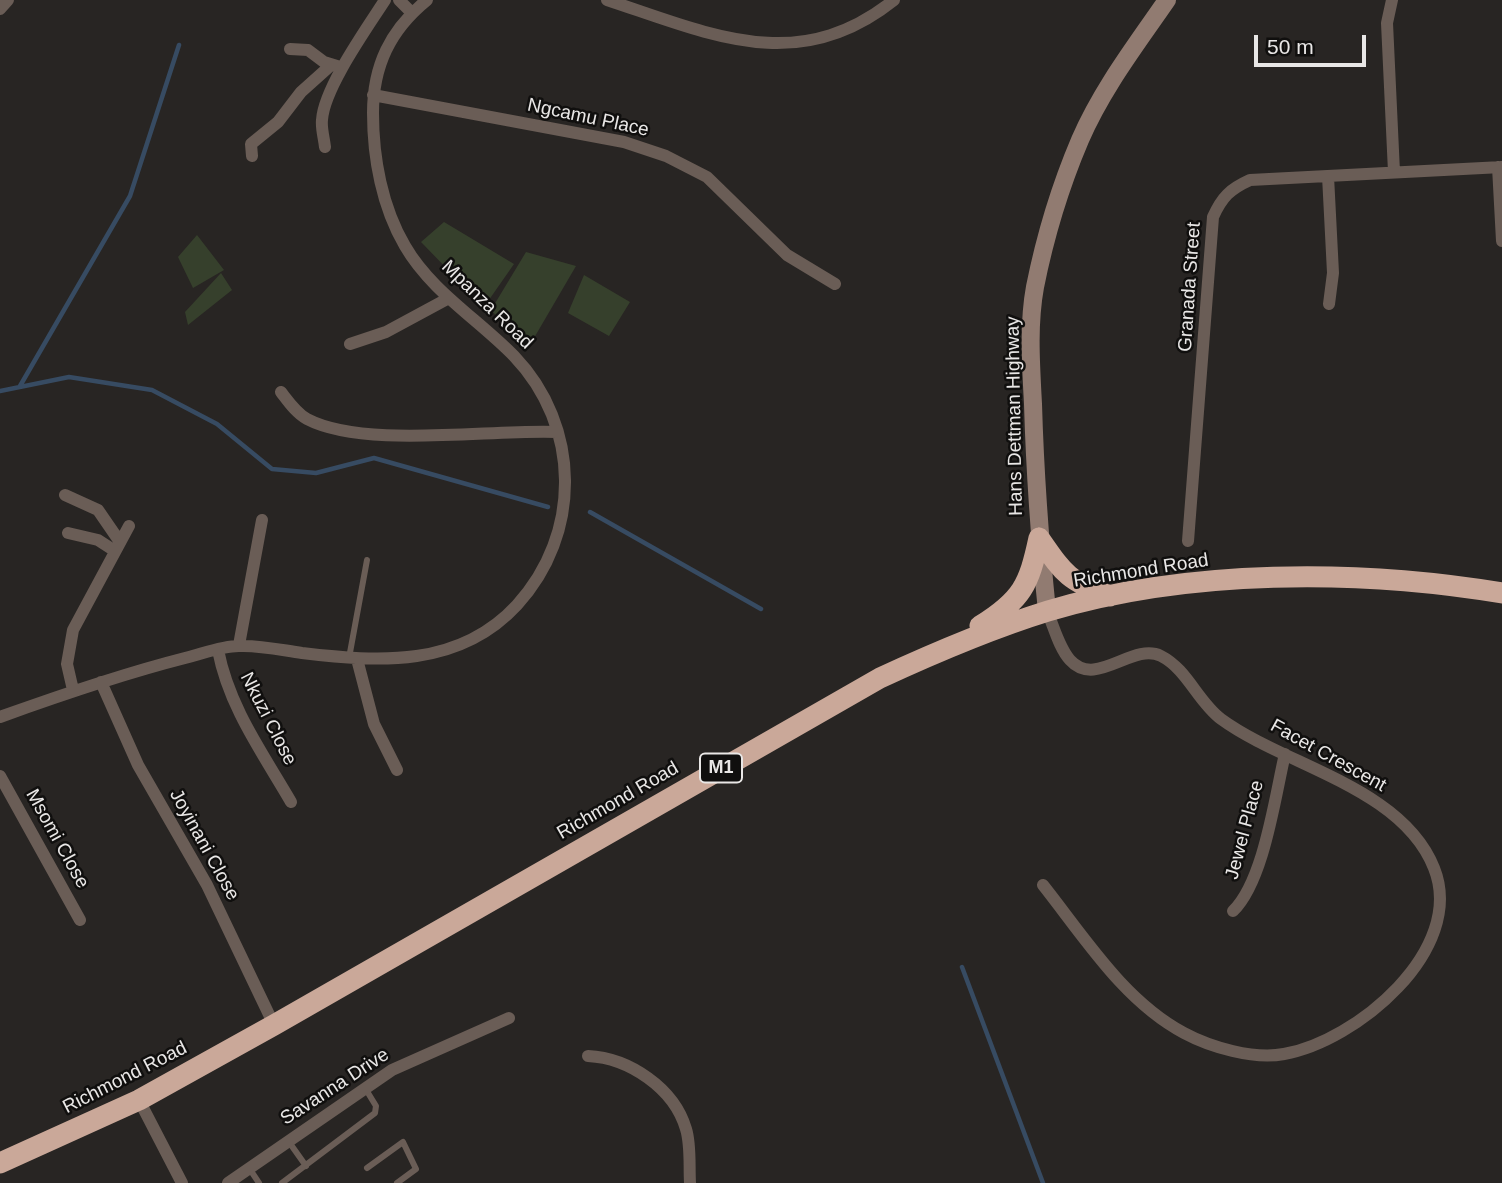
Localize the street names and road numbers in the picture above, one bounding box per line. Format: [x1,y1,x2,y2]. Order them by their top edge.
street label: Ngcamu Place [525,94,651,142]
street label: Granada Street [1174,221,1206,353]
street label: Mpanza Road [437,256,537,354]
street label: Hans Dettman Highway [1002,316,1028,516]
street label: Richmond Road [1072,549,1210,593]
street label: Nkuzi Close [235,669,301,769]
street label: Facet Crescent [1266,715,1390,797]
road number: M1 [700,754,742,782]
street label: Richmond Road [553,757,683,845]
street label: Jewel Place [1221,778,1269,882]
street label: Msomi Close [20,785,94,893]
street label: Joyinani Close [164,785,244,905]
street label: Richmond Road [59,1037,191,1119]
street label: Savanna Drive [277,1044,393,1130]

